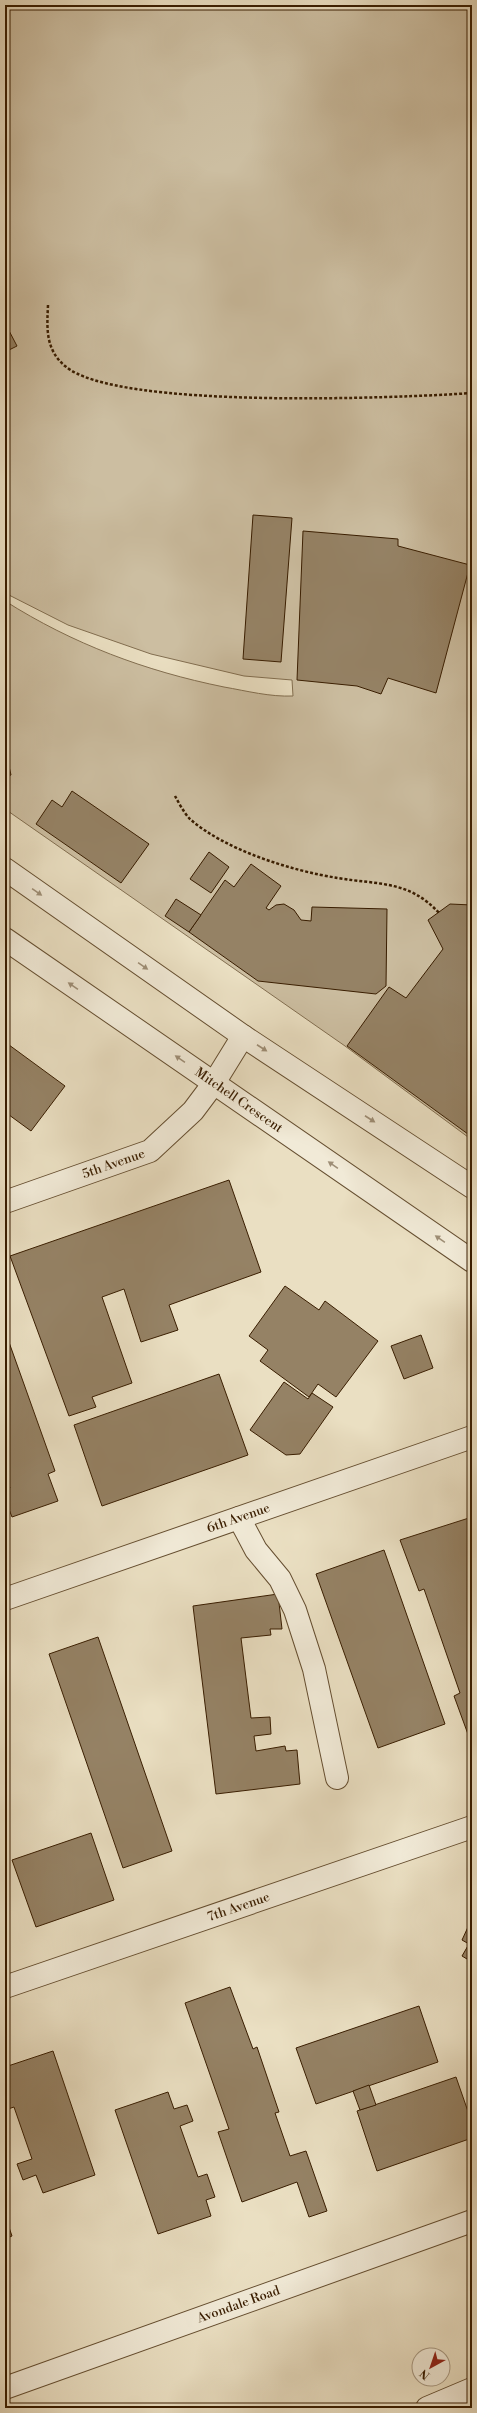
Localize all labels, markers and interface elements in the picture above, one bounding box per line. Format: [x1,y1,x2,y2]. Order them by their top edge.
one-way arrow [31,888,42,896]
one-way arrow [138,962,149,970]
one-way arrow [67,982,78,990]
one-way arrow [257,1044,267,1052]
one-way arrow [175,1055,185,1063]
street label: Mitchell Crescent [192,1064,286,1136]
one-way arrow [364,1116,376,1123]
street label: 5th Avenue [80,1145,147,1182]
one-way arrow [328,1161,338,1169]
one-way arrow [435,1235,445,1243]
street label: 6th Avenue [205,1500,273,1536]
street label: 7th Avenue [205,1889,272,1925]
street label: Avondale Road [194,2282,283,2327]
north arrow [411,2347,451,2387]
text: N [417,2366,433,2382]

